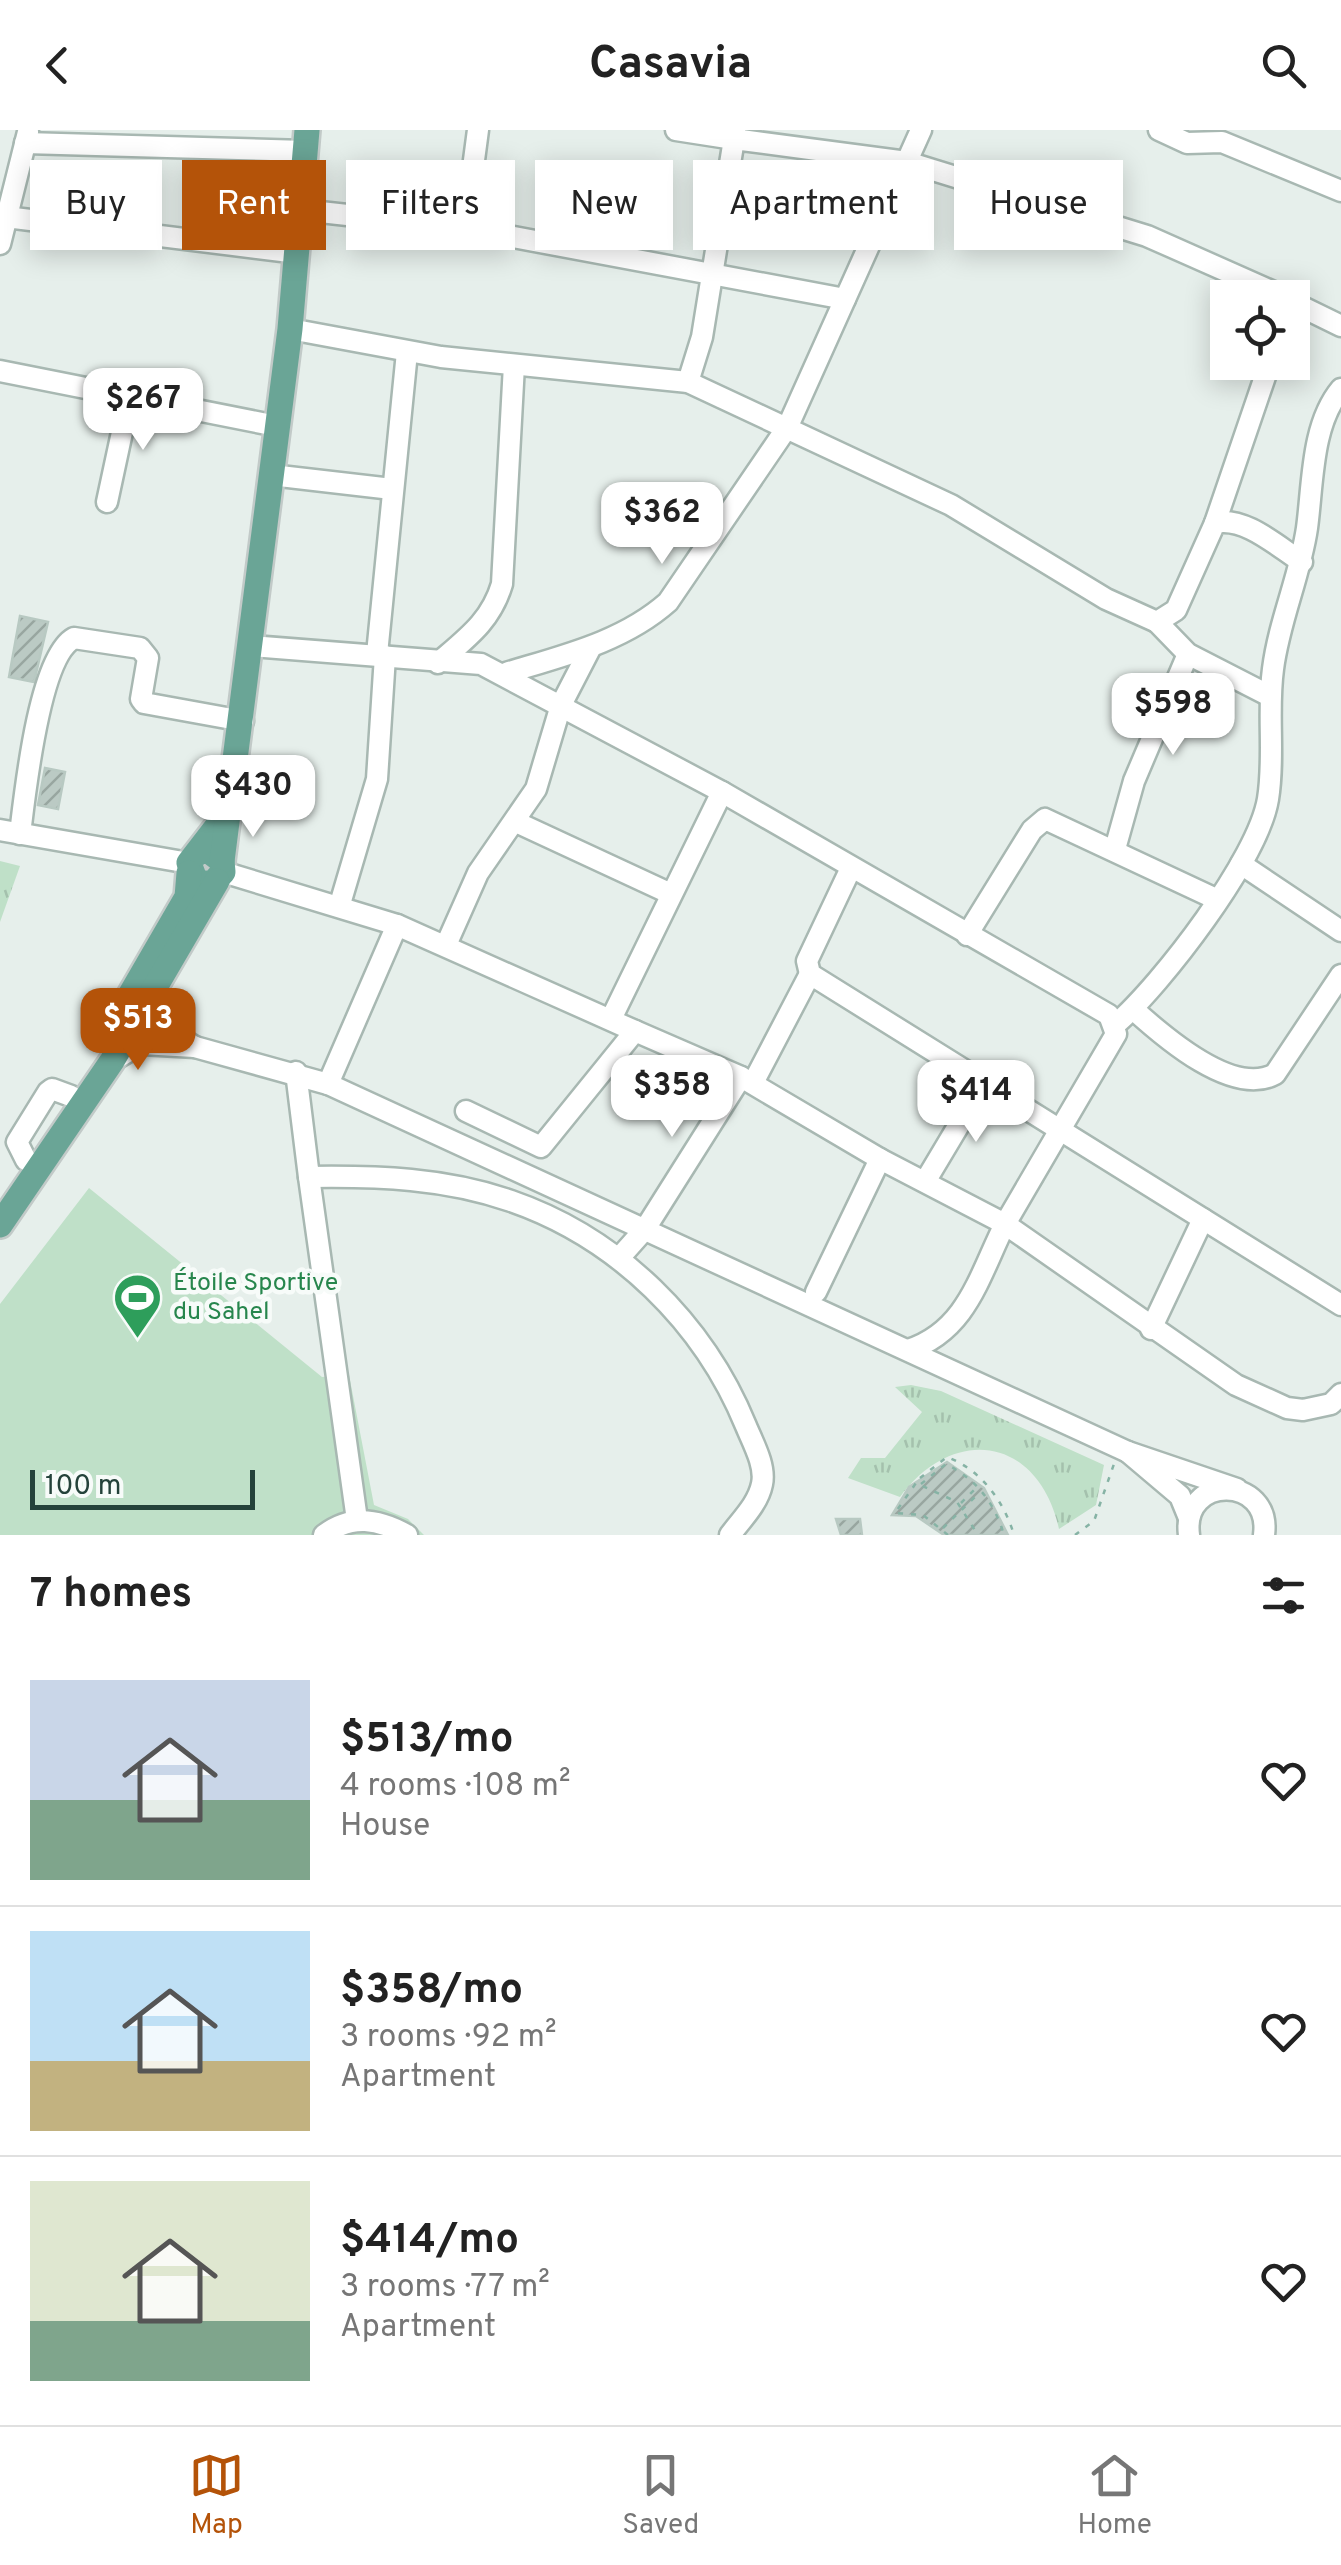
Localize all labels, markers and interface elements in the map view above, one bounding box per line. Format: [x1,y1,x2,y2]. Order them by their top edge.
text: Casavia [589,37,752,94]
icon: back [30,38,85,93]
icon: search [1256,38,1311,93]
chip: Buy [30,160,162,250]
chip: Rent [182,160,326,250]
chip: Filters [346,160,515,250]
chip: New [535,160,673,250]
chip: Apartment [693,160,934,250]
chip: House [954,160,1123,250]
map controls [1210,280,1310,380]
button: locate [1210,280,1310,380]
pin: $267 [84,368,202,453]
text: $267 [105,380,181,420]
pin: $362 [603,482,721,567]
text: $362 [623,494,701,534]
pin: $598 [1114,673,1232,758]
text: $598 [1134,685,1212,725]
pin: $430 [194,755,312,840]
text: $430 [213,767,293,807]
pin: $513 [79,988,197,1073]
text: $513 [103,1000,173,1040]
pin: $358 [613,1055,731,1140]
pin: $414 [917,1060,1035,1145]
text: $358 [633,1067,711,1107]
text: $414 [939,1072,1013,1112]
place label: Étoile Sportive du Sahel [173,1267,338,1329]
sports icon: Étoile Sportive du Sahel [112,1272,164,1340]
scale bar [30,1465,255,1510]
text: 100 m [45,1469,121,1505]
icon: filters [1256,1568,1311,1623]
text: 7 homes [30,1569,192,1622]
text: $513/mo [340,1714,514,1767]
icon: home [110,1720,230,1840]
icon: heart [1256,1753,1311,1808]
text: 4 rooms · 108 m² [340,1767,571,1807]
text: House [340,1807,430,1847]
text: $358/mo [340,1965,523,2018]
icon: home [110,1971,230,2091]
icon: heart [1256,2004,1311,2059]
text: 3 rooms · 92 m² [340,2018,557,2058]
text: Apartment [340,2058,496,2098]
text: $414/mo [340,2215,519,2268]
icon: home [110,2221,230,2341]
icon: heart [1256,2254,1311,2309]
text: 3 rooms · 77 m² [340,2268,550,2308]
text: Apartment [340,2308,496,2348]
tab: Map [189,2448,244,2544]
tab: Saved [622,2448,699,2544]
tab: Home [1078,2448,1152,2544]

